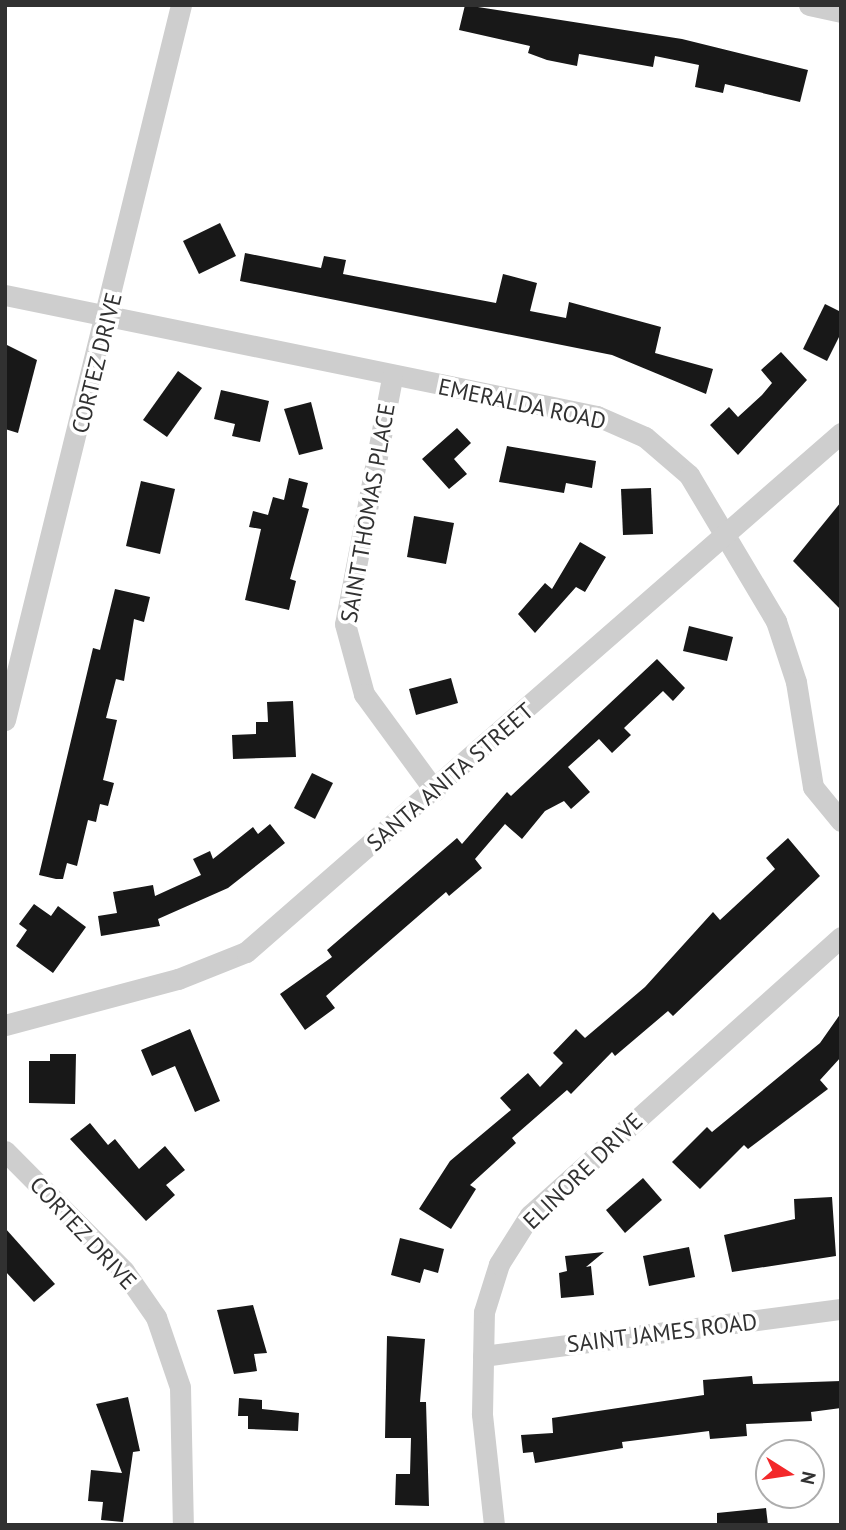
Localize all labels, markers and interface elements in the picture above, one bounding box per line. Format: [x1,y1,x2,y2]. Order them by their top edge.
street label: CORTEZ DRIVE [66,289,128,437]
street label: EMERALDA ROAD [435,373,609,435]
street label: SAINT THOMAS PLACE [335,400,401,626]
street label: SANTA ANITA STREET [360,696,540,858]
street label: ELINORE DRIVE [518,1107,648,1235]
street label: CORTEZ DRIVE [23,1171,143,1295]
street label: SAINT JAMES ROAD [565,1308,759,1358]
north arrow [755,1439,825,1509]
text: N [796,1469,822,1487]

